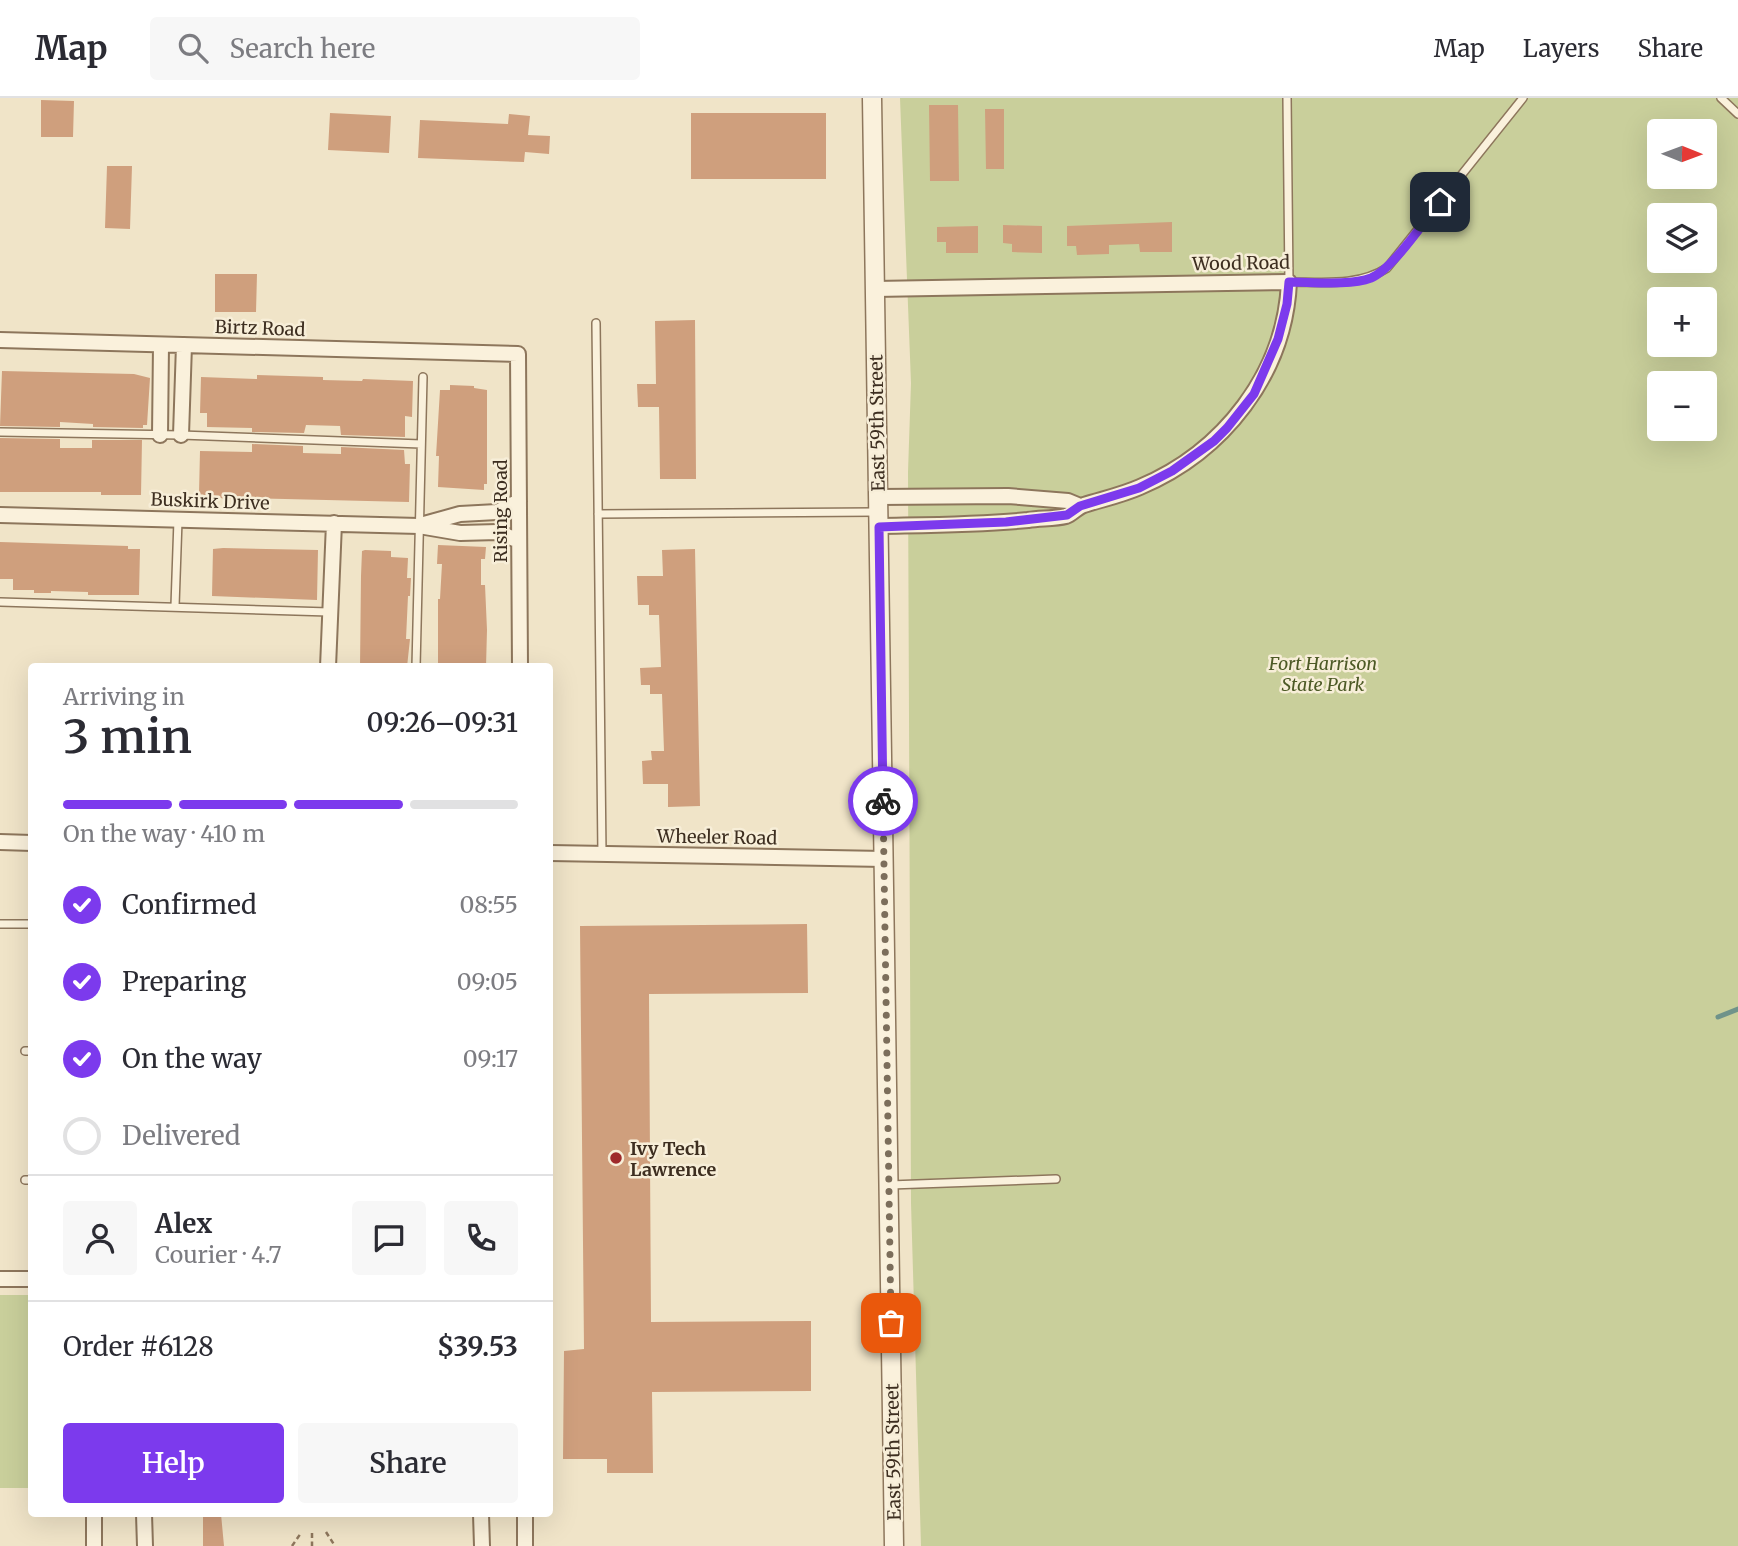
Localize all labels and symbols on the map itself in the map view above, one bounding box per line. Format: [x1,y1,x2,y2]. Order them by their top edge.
north arrow [1647,119,1717,189]
pin [1410,172,1470,232]
street label: Wood Road [1191,251,1290,275]
street label: Birtz Road [214,315,306,341]
street label: East 59th Street [864,354,890,492]
street label: Rising Road [489,459,512,563]
street label: Buskirk Drive [150,487,270,515]
park label: Fort Harrison State Park [1268,652,1377,696]
courier [848,766,918,836]
street label: Wheeler Road [656,824,777,850]
place label: Ivy Tech Lawrence [630,1137,717,1181]
marker: Ivy Tech Lawrence [608,1150,624,1166]
pin [861,1293,921,1353]
street label: East 59th Street [880,1383,906,1521]

